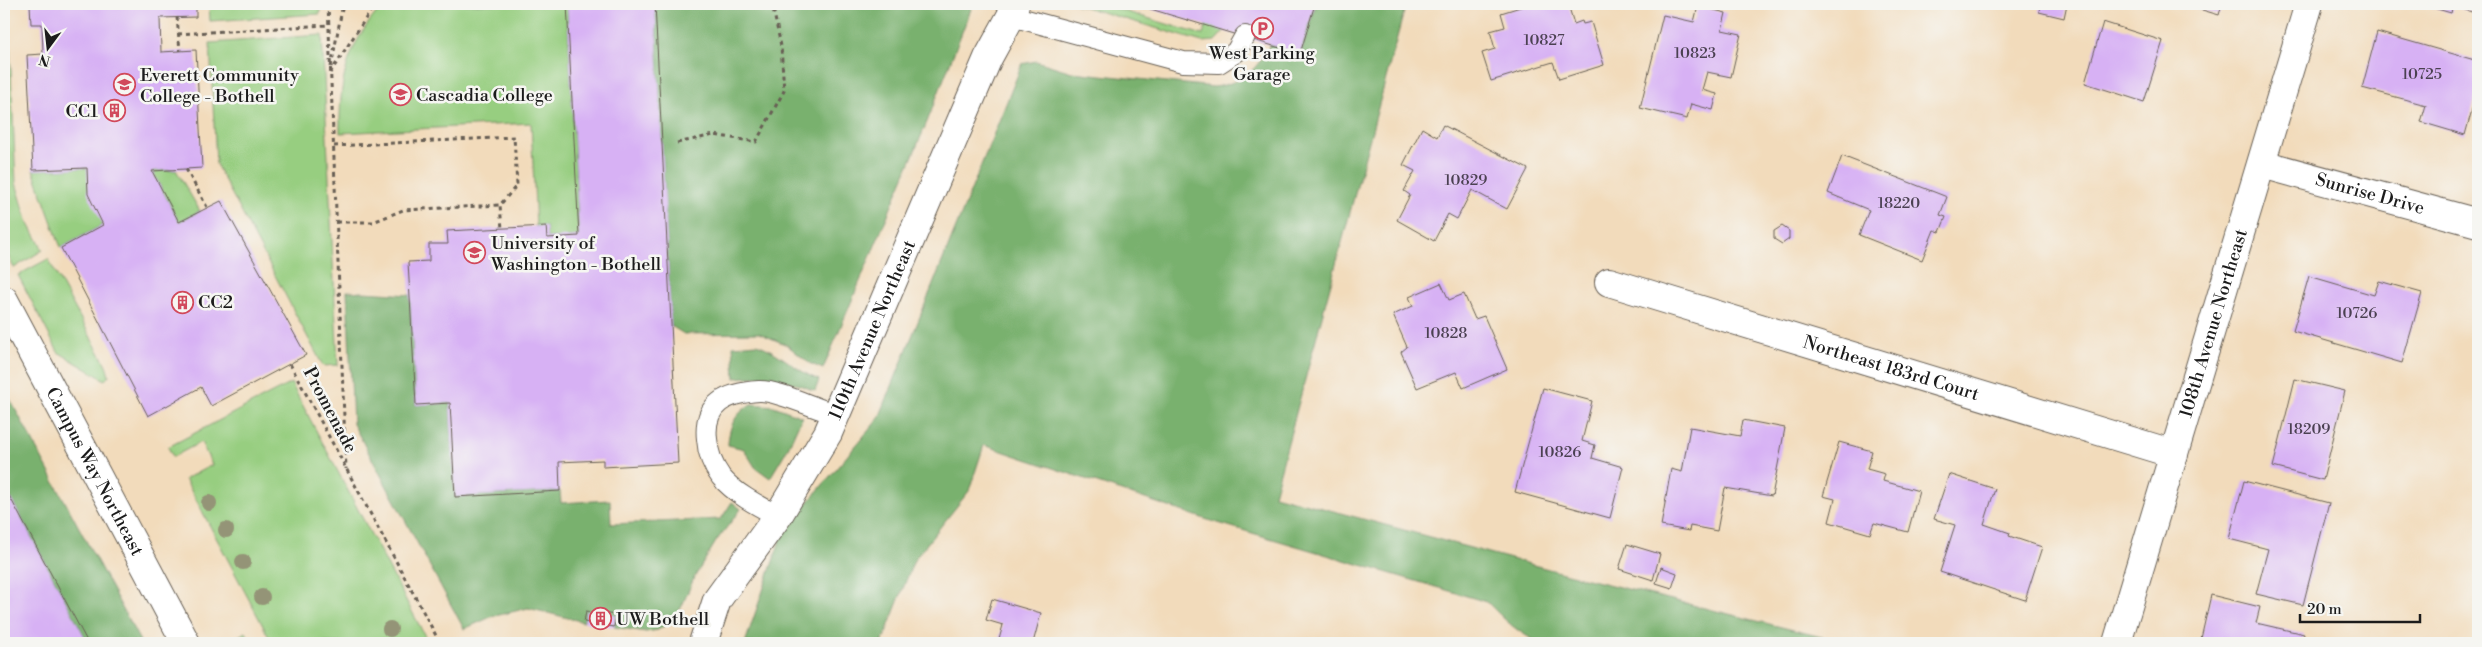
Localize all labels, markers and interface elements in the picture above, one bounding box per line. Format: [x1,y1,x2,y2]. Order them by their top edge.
parking icon: West Parking Garage [1250,16,1274,40]
north arrow [22,22,72,72]
house number: 10827 [1523,31,1565,50]
place label: West Parking Garage [1208,42,1316,86]
house number: 10823 [1674,44,1716,63]
text: N [37,49,53,70]
place label: Everett Community College - Bothell [140,64,299,108]
house number: 10725 [2402,65,2442,84]
school or university icon: Everett Community College - Bothell [112,73,136,97]
school or university icon: Cascadia College [388,83,412,107]
place label: Cascadia College [416,84,553,107]
building icon: CC1 [102,99,126,123]
place label: CC1 [66,100,98,123]
street label: Sunrise Drive [2313,168,2427,219]
house number: 10829 [1445,171,1487,190]
house number: 18220 [1878,194,1920,213]
street label: 108th Avenue Northeast [2174,225,2252,420]
place label: University of Washington - Bothell [490,232,662,276]
street label: 110th Avenue Northeast [824,236,921,423]
school or university icon: University of Washington - Bothell [463,241,487,265]
building icon: CC2 [170,290,194,314]
place label: CC2 [198,291,233,314]
house number: 10726 [2337,304,2377,323]
house number: 10828 [1425,324,1467,343]
street label: Northeast 183rd Court [1800,330,1983,406]
street label: Promenade [298,363,362,457]
street label: Campus Way Northeast [41,383,149,560]
house number: 18209 [2288,420,2330,439]
house number: 10826 [1539,443,1581,462]
scale bar [2300,592,2420,624]
text: 20 m [2307,600,2342,619]
building icon: UW Bothell [588,607,612,631]
place label: UW Bothell [616,608,710,631]

